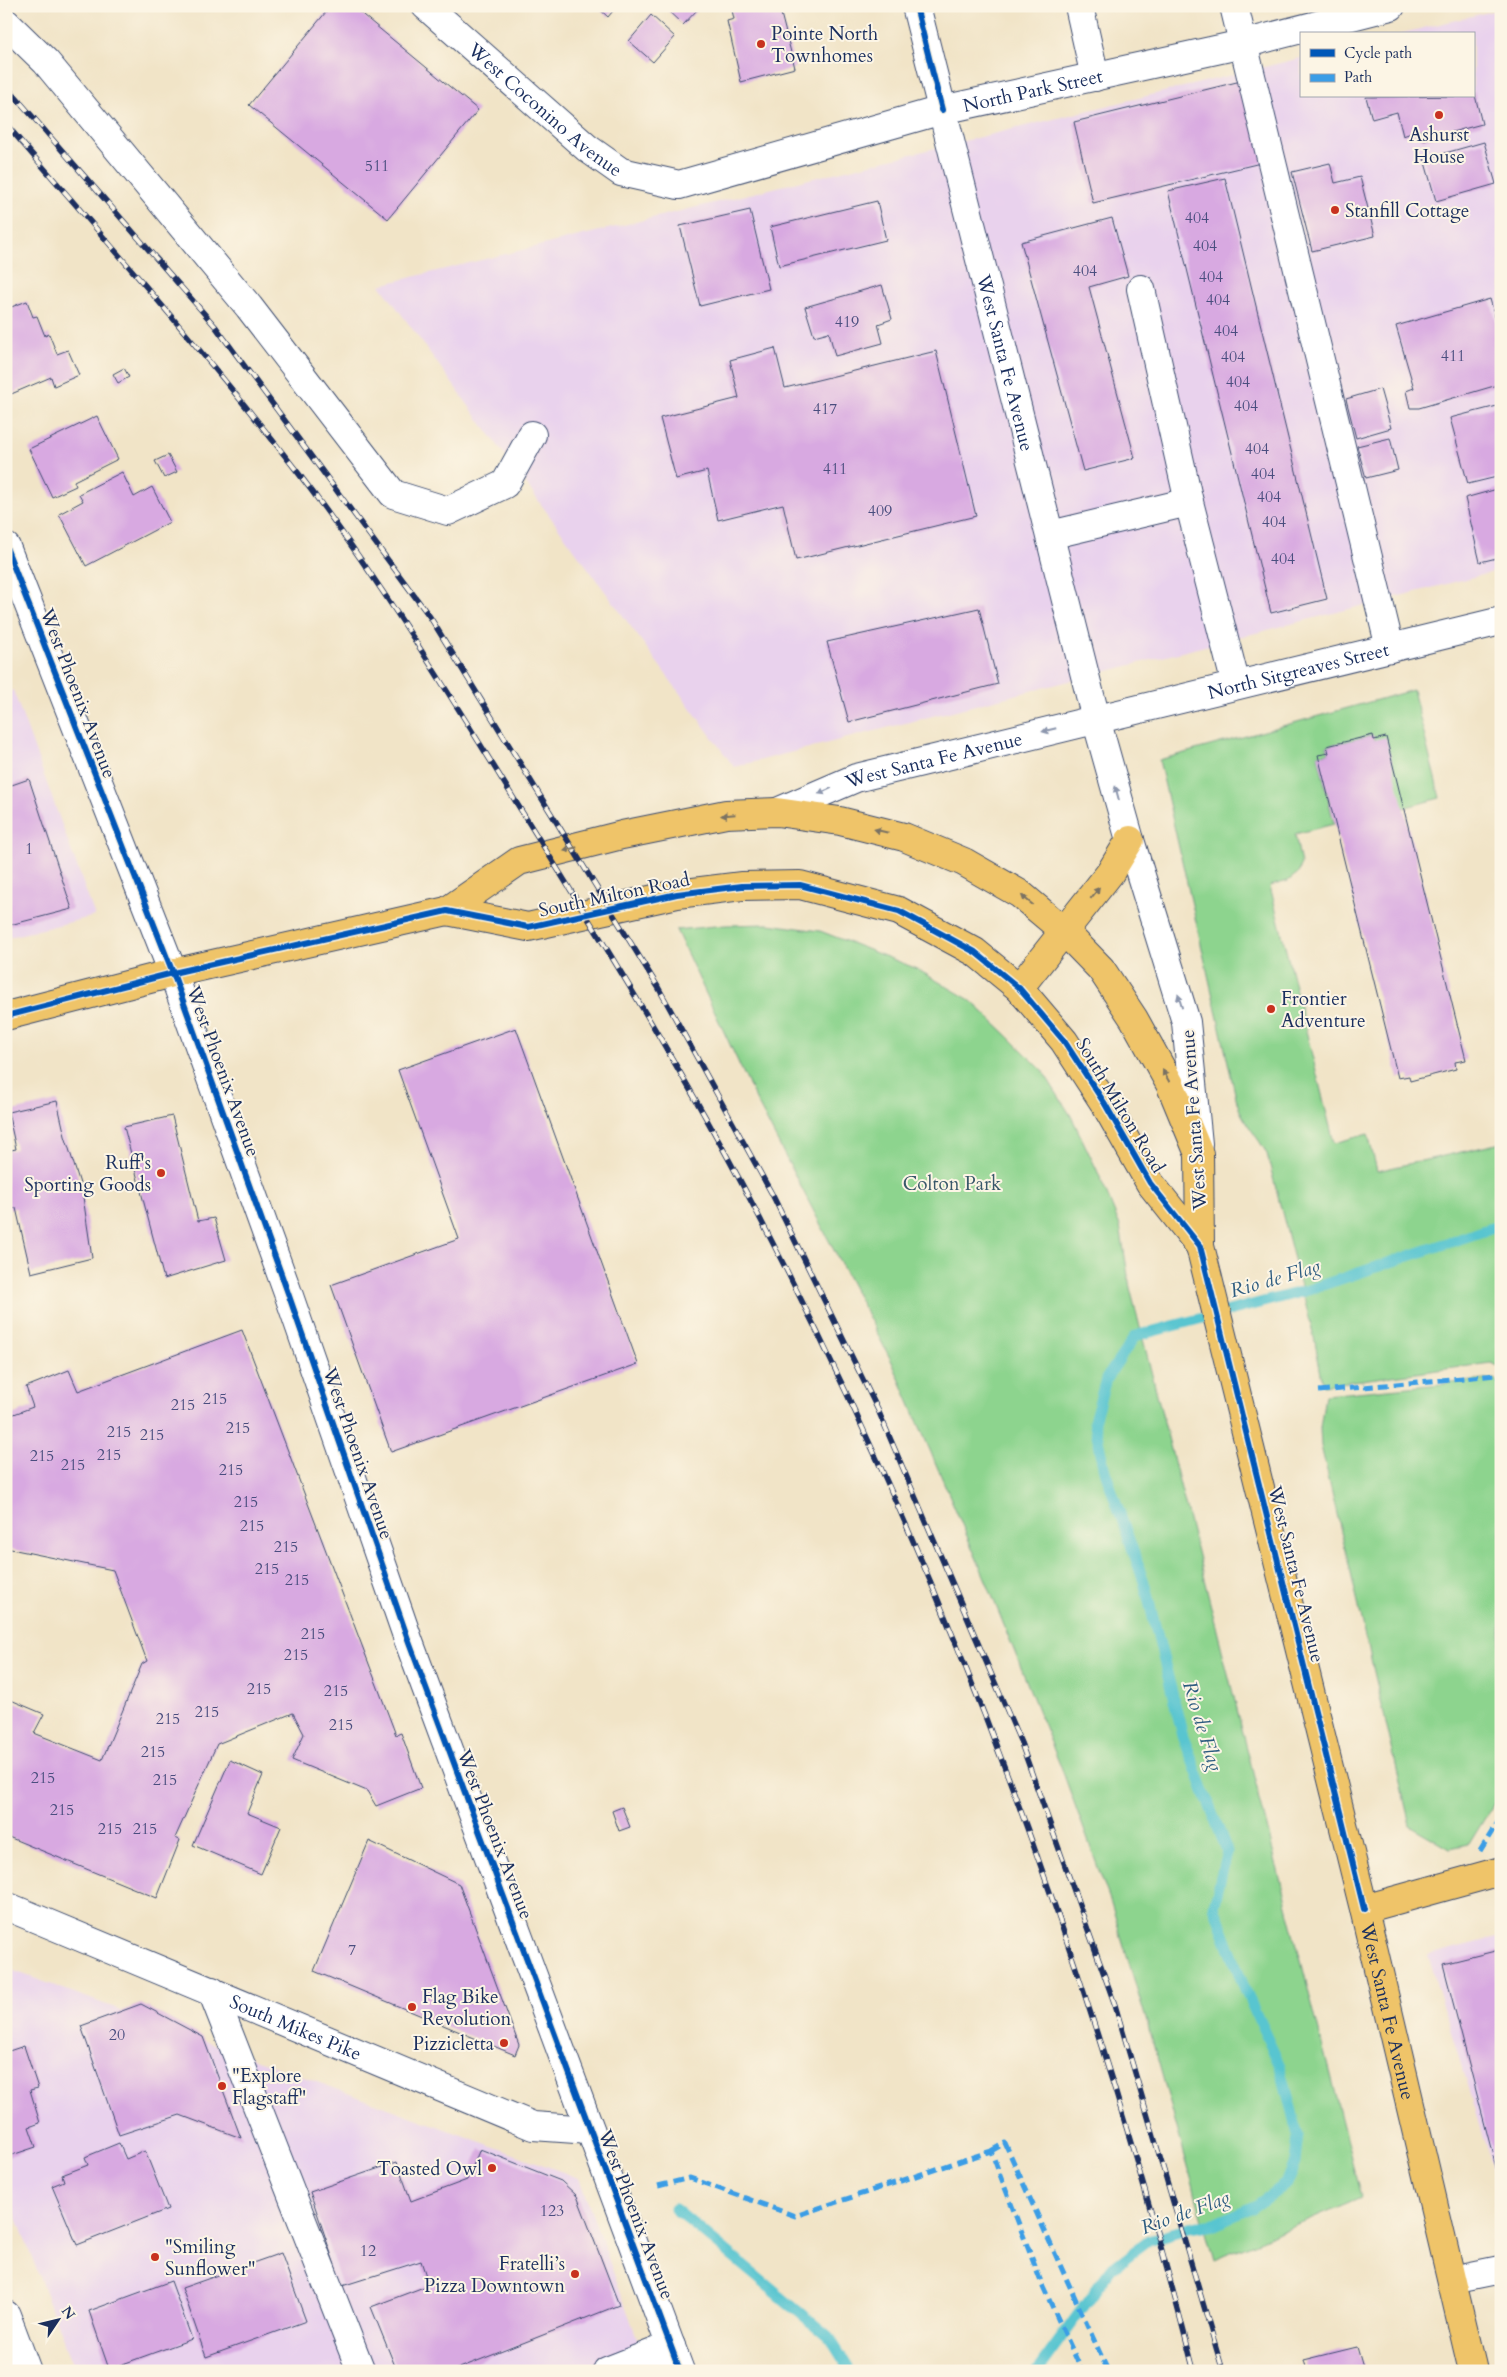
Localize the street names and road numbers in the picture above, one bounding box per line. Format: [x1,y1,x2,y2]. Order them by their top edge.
street label: West Coconino Avenue [461,36,627,183]
street label: North Park Street [960,63,1105,119]
street label: West Santa Fe Avenue [970,271,1040,454]
street label: West Phoenix Avenue [33,604,122,782]
street label: North Sitgreaves Street [1205,637,1392,706]
street label: West Santa Fe Avenue [841,726,1025,795]
street label: South Milton Road [536,866,692,924]
street label: West Phoenix Avenue [180,981,266,1160]
street label: West Santa Fe Avenue [1175,1029,1213,1212]
street label: South Milton Road [1069,1033,1171,1178]
street label: West Phoenix Avenue [316,1363,400,1543]
street label: West Santa Fe Avenue [1261,1482,1331,1665]
street label: West Phoenix Avenue [450,1745,539,1923]
street label: West Santa Fe Avenue [1353,1919,1421,2103]
street label: South Mikes Pike [225,1989,365,2067]
street label: West Phoenix Avenue [591,2125,680,2303]

